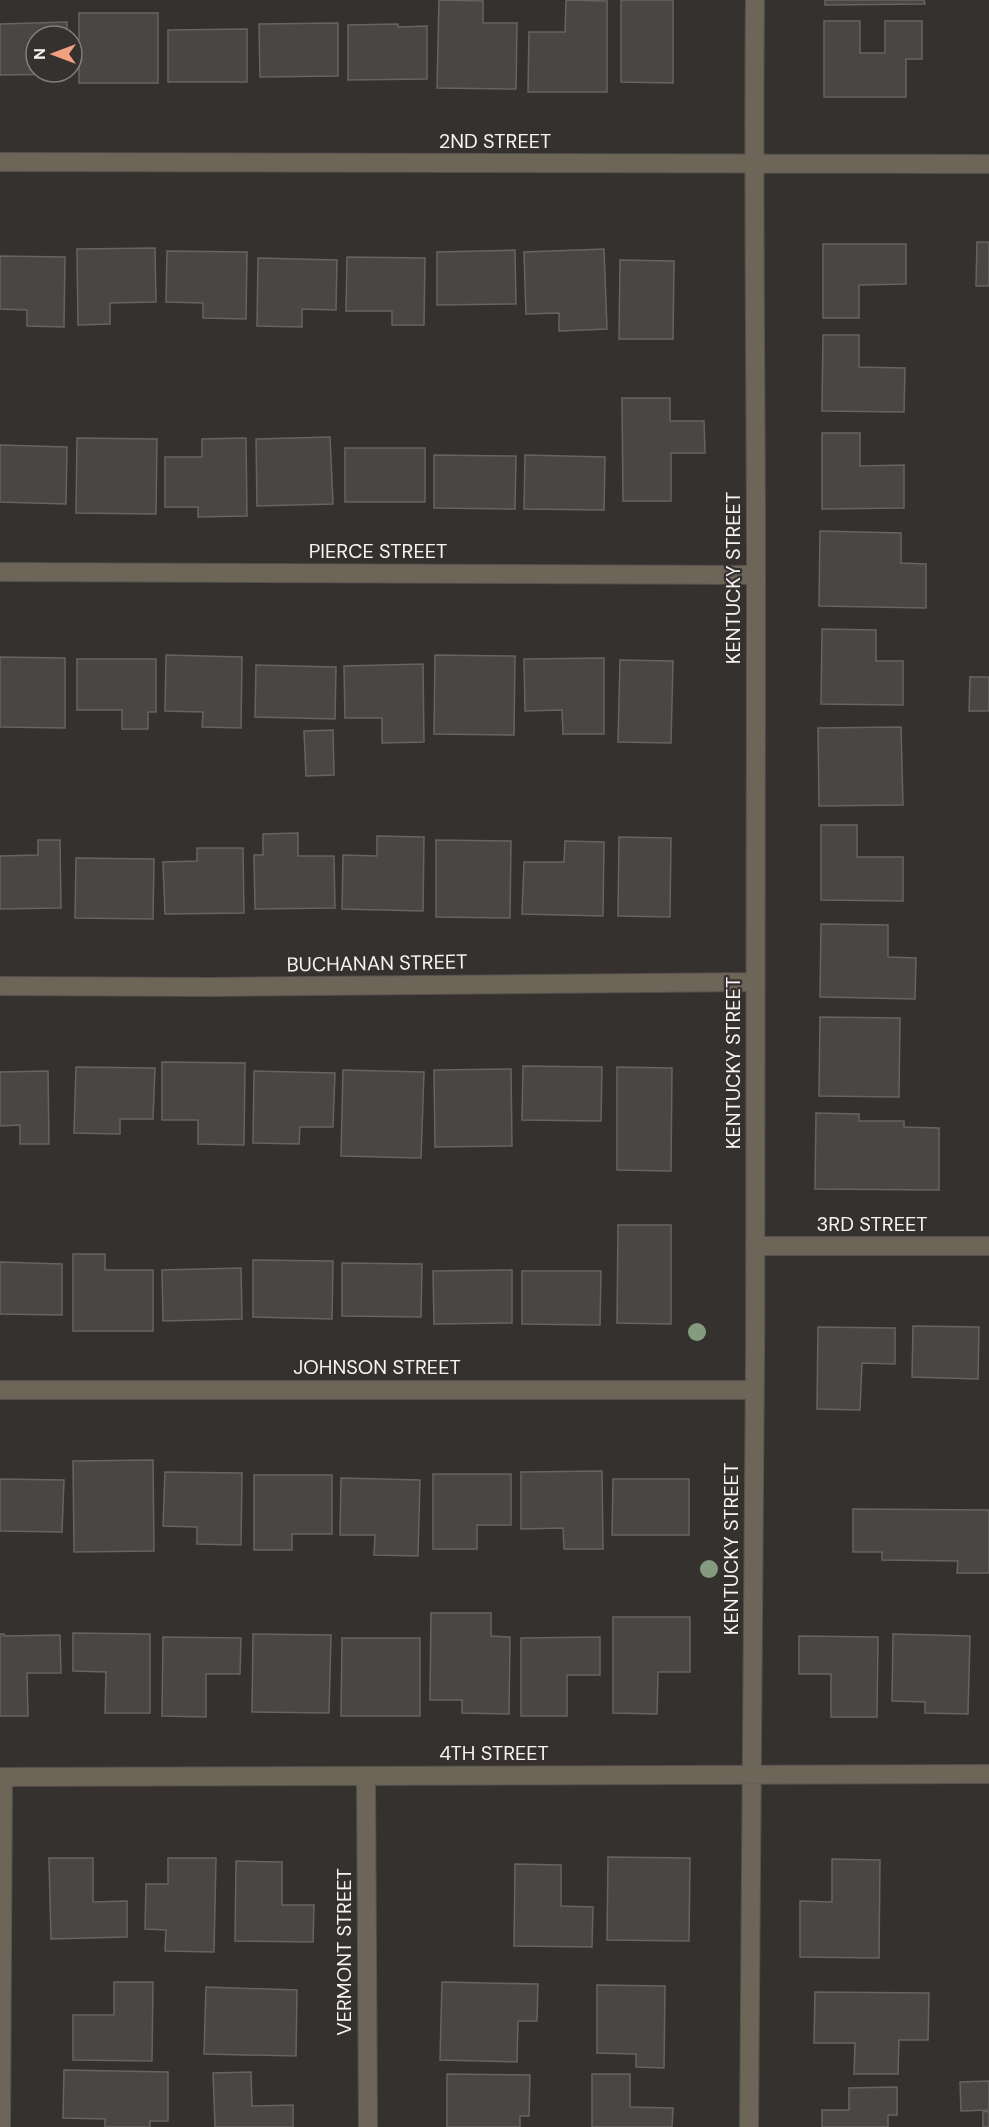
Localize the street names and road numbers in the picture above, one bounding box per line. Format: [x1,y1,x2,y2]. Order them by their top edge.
street label: 2ND STREET [439,128,551,154]
street label: KENTUCKY STREET [720,492,746,664]
street label: PIERCE STREET [309,538,447,564]
street label: BUCHANAN STREET [286,948,468,978]
street label: KENTUCKY STREET [720,977,746,1149]
street label: 3RD STREET [817,1211,927,1237]
street label: JOHNSON STREET [293,1354,461,1380]
street label: KENTUCKY STREET [718,1463,744,1635]
street label: 4TH STREET [439,1740,549,1766]
street label: VERMONT STREET [331,1868,357,2036]

